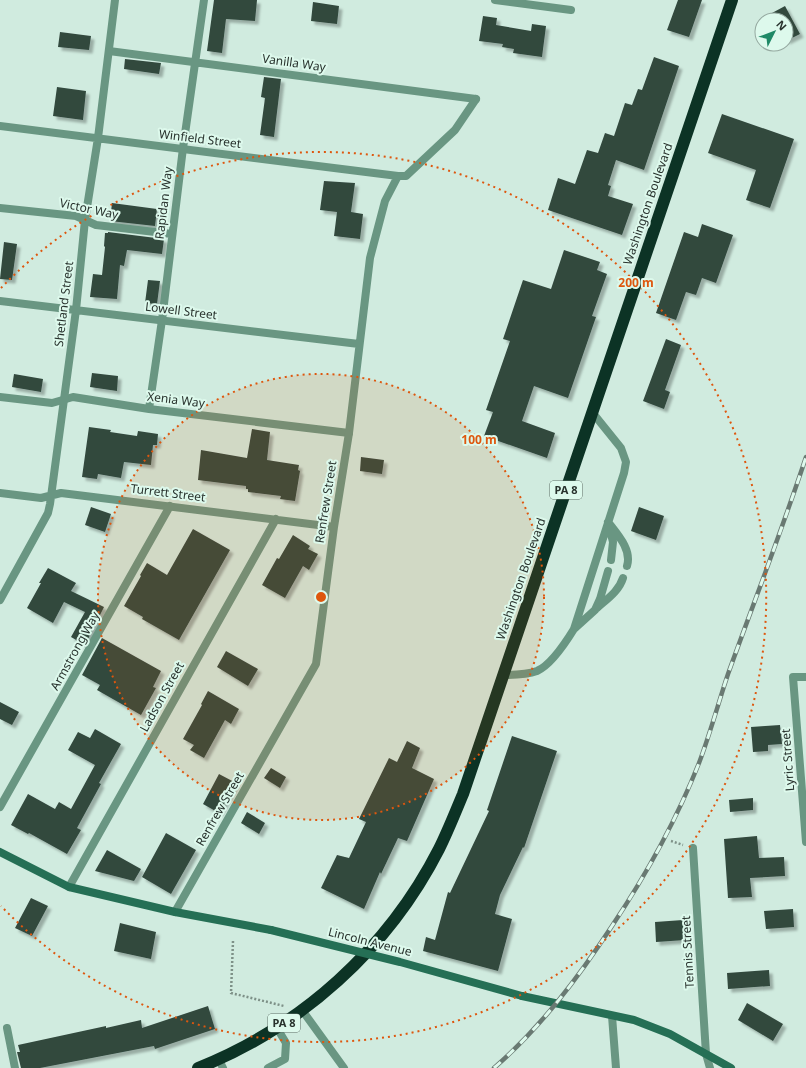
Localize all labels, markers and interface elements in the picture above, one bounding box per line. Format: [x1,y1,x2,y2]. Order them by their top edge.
north arrow [754,12,794,52]
text: N [773,17,790,33]
street label: Vanilla Way [261,50,328,75]
street label: Winfield Street [158,125,243,152]
street label: Washington Boulevard [619,141,676,267]
street label: Rapidan Way [151,165,177,240]
street label: Victor Way [58,194,121,223]
street label: Shetland Street [50,259,77,348]
text: 200 m [618,274,654,291]
street label: Lowell Street [144,298,219,323]
street label: Xenia Way [146,388,207,412]
text: 100 m [461,431,497,448]
street label: Renfrew Street [311,459,341,544]
street label: Turrett Street [130,479,207,506]
road number: PA 8 [550,481,582,499]
street label: Washington Boulevard [492,516,549,642]
centre of rings [314,590,328,604]
street label: Armstrong Way [46,608,104,693]
street label: Ladson Street [135,658,188,735]
street label: Lyric Street [777,727,798,792]
street label: Renfrew Street [191,768,248,849]
street label: Tennis Street [677,915,698,989]
street label: Lincoln Avenue [327,923,414,960]
road number: PA 8 [268,1014,300,1032]

